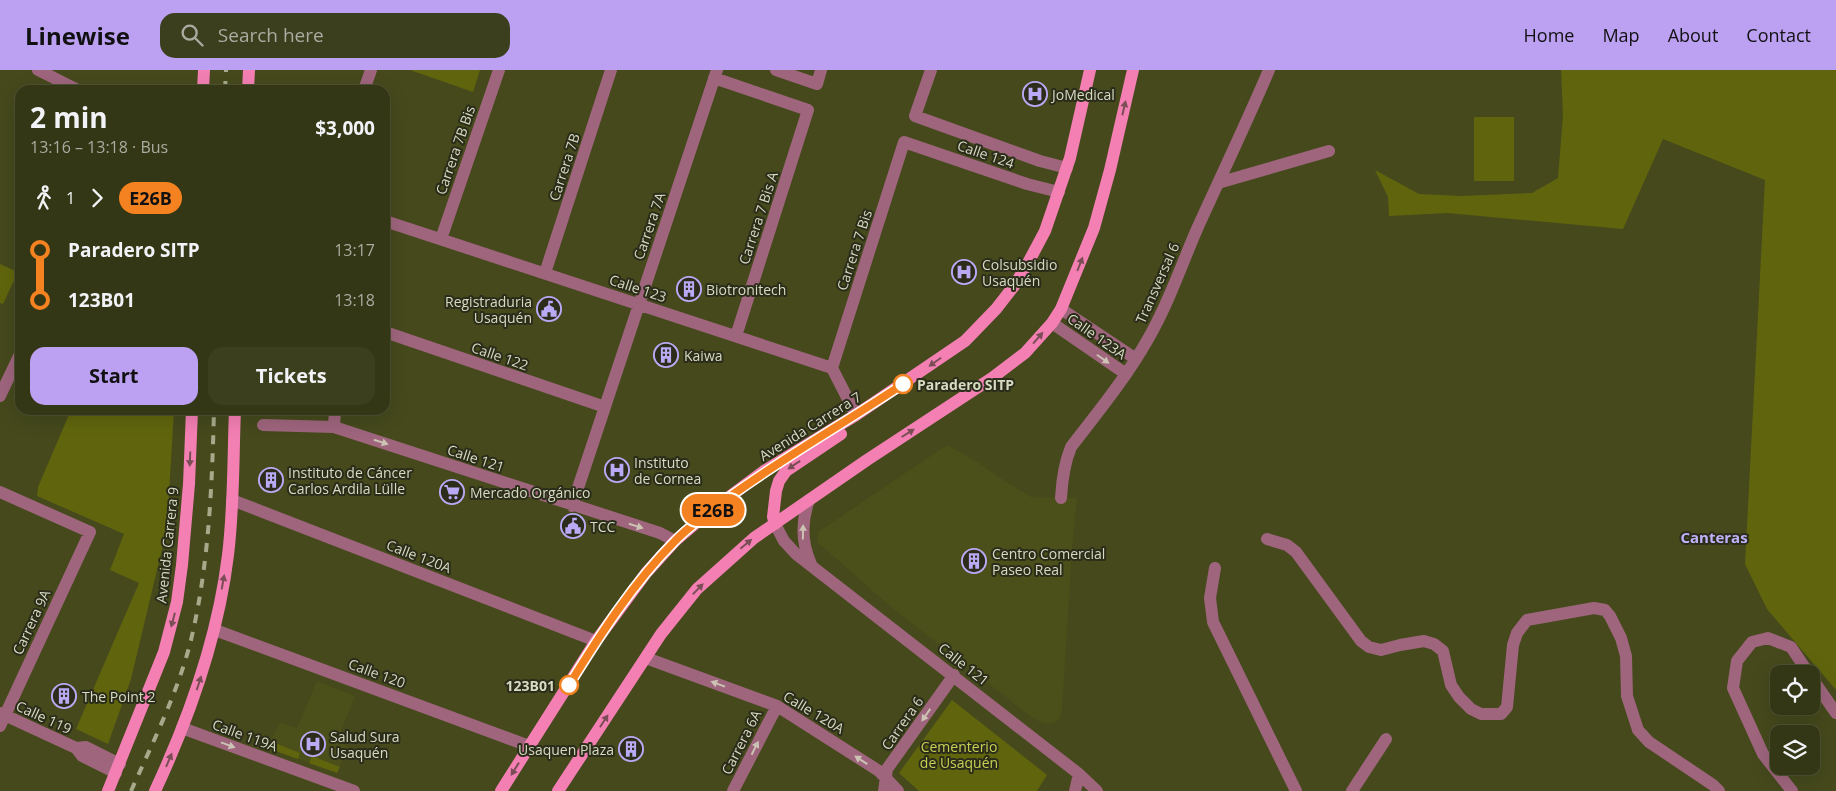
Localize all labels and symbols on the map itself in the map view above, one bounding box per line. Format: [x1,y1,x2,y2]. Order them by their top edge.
hospital icon: JoMedical [1022,81,1048,107]
place label: JoMedical [1050,85,1115,104]
one-way arrow [1120,100,1128,115]
street label: Carrera 7B Bis [431,103,479,197]
street label: Carrera 7B [544,131,584,203]
street label: Calle 124 [955,135,1017,173]
street label: Carrera 7 Bis A [734,169,782,267]
street label: Carrera 7A [629,190,669,262]
street label: Carrera 7 Bis [832,207,876,293]
street label: Transversal 6 [1131,240,1183,326]
place label: Colsubsidio Usaquén [982,255,1057,290]
one-way arrow [1077,257,1085,271]
hospital icon: Colsubsidio Usaquén [951,259,977,285]
street label: Calle 123 [607,270,669,306]
building icon: Biotronitech [676,276,702,302]
place label: Biotronitech [706,280,786,299]
place label: Registraduria Usaquén [445,292,532,327]
public building icon: Registraduria Usaquén [536,296,562,322]
street label: Calle 123A [1064,309,1130,363]
one-way arrow [1032,332,1044,344]
street label: Calle 122 [469,337,531,375]
building icon: Kaiwa [653,342,679,368]
place label: Kaiwa [684,346,723,365]
one-way arrow [1096,354,1110,364]
one-way arrow [928,357,942,367]
marker: Paradero SITP [893,374,913,394]
place label: Paradero SITP [917,375,1014,394]
street label: Avenida Carrera 7 [755,387,865,465]
one-way arrow [901,429,914,438]
one-way arrow [373,439,388,447]
street label: Calle 121 [445,440,507,476]
one-way arrow [186,451,194,467]
place label: Instituto de Cornea [634,453,701,488]
hospital icon: Instituto de Cornea [604,457,630,483]
one-way arrow [788,460,801,470]
place label: Instituto de Cáncer Carlos Ardila Lülle [288,463,412,498]
building icon: Instituto de Cáncer Carlos Ardila Lülle [258,467,284,493]
supermarket icon: Mercado Orgánico [439,479,465,505]
place label: Mercado Orgánico [470,483,591,502]
street label: Avenida Carrera 9 [151,486,183,604]
line badge: E26B [678,494,748,526]
public building icon: TCC [560,513,586,539]
place label: TCC [590,517,616,536]
one-way arrow [628,522,643,530]
one-way arrow [799,524,807,540]
district label: Canteras [1680,527,1748,547]
street label: Calle 120A [384,535,454,577]
one-way arrow [739,539,752,550]
place label: Centro Comercial Paseo Real [992,544,1105,579]
building icon: Centro Comercial Paseo Real [961,548,987,574]
one-way arrow [220,574,228,590]
one-way arrow [692,583,704,595]
street label: Carrera 9A [8,586,54,658]
one-way arrow [168,613,176,628]
street label: Calle 121 [935,638,993,690]
street label: Calle 120 [346,654,408,692]
one-way arrow [196,675,204,690]
marker: 123B01 [559,675,579,695]
place label: 123B01 [506,676,555,695]
one-way arrow [710,680,725,688]
building icon: The Point 2 [51,683,77,709]
street label: Calle 120A [780,686,848,738]
place label: The Point 2 [82,687,155,706]
street label: Carrera 6 [877,693,927,753]
street label: Calle 119 [13,696,75,738]
street label: Carrera 6A [717,706,765,777]
one-way arrow [921,708,931,722]
street label: Calle 119A [210,714,280,756]
one-way arrow [600,714,609,728]
place label: Salud Sura Usaquén [330,727,400,762]
hospital icon: Salud Sura Usaquén [300,731,326,757]
building icon: Usaquen Plaza [618,736,644,762]
park label: Cementerio de Usaquén [920,737,998,772]
place label: Usaquen Plaza [518,740,614,759]
one-way arrow [221,741,236,749]
one-way arrow [751,741,759,756]
one-way arrow [165,752,173,767]
one-way arrow [854,755,868,764]
one-way arrow [510,762,520,775]

